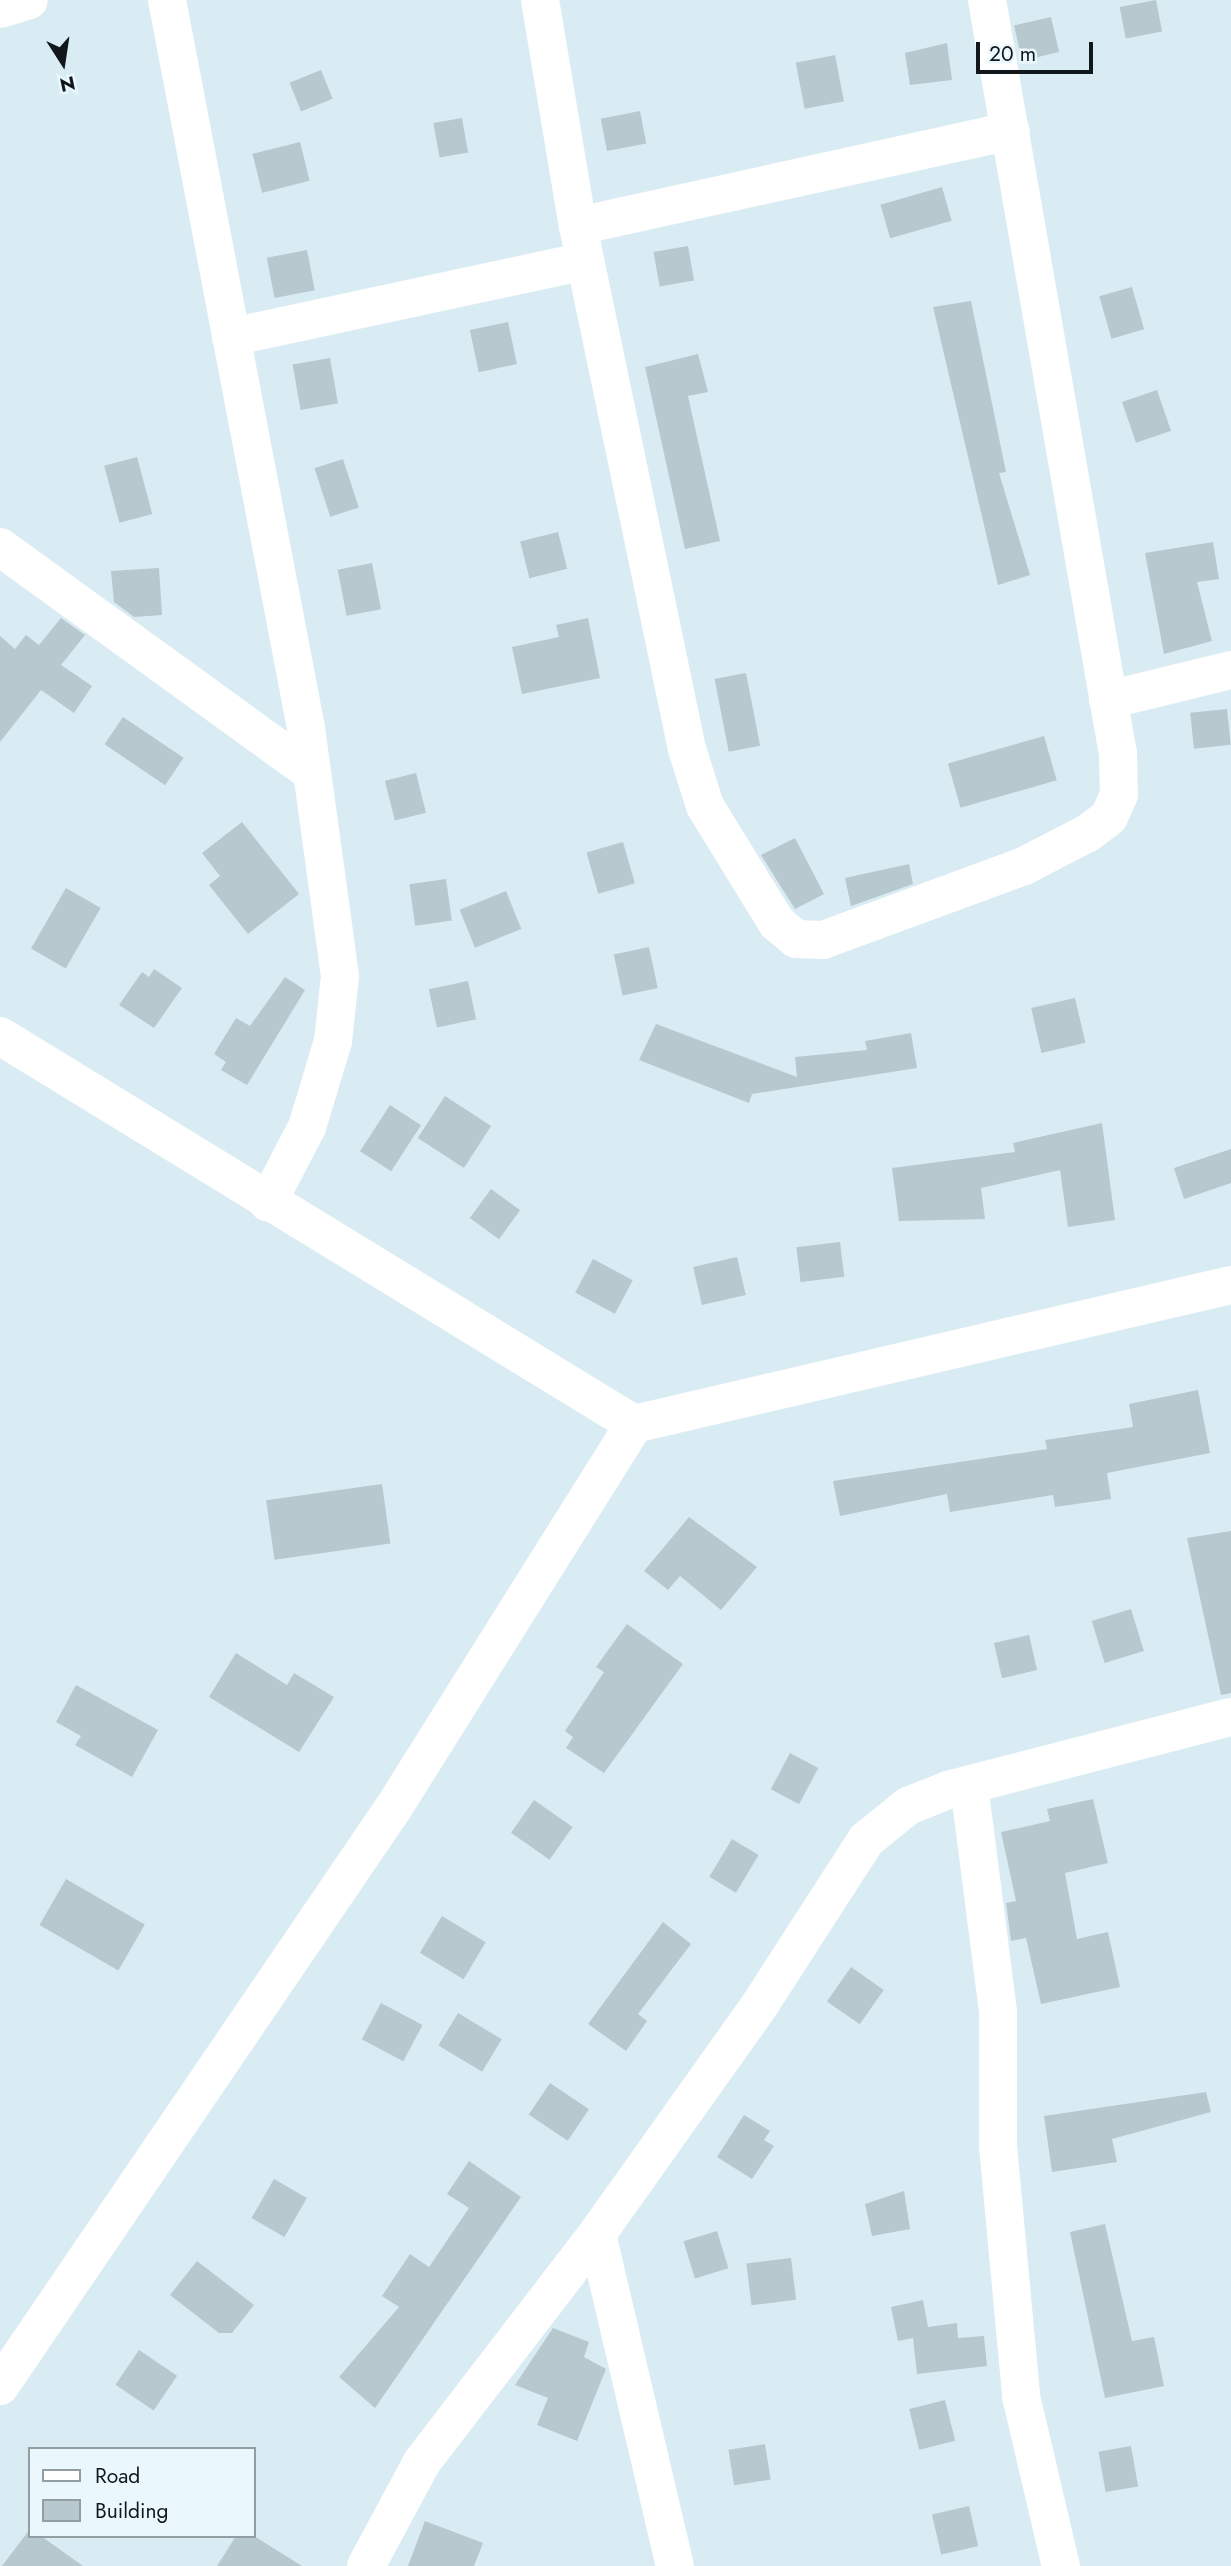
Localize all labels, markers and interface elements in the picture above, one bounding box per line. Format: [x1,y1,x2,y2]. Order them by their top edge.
north arrow [28,28,98,98]
scale bar [979,28,1096,72]
text: 20 m [989,39,1036,69]
text: N [57,69,78,99]
legend [28,2447,256,2538]
text: Road [95,2461,140,2491]
text: Building [95,2496,168,2526]

